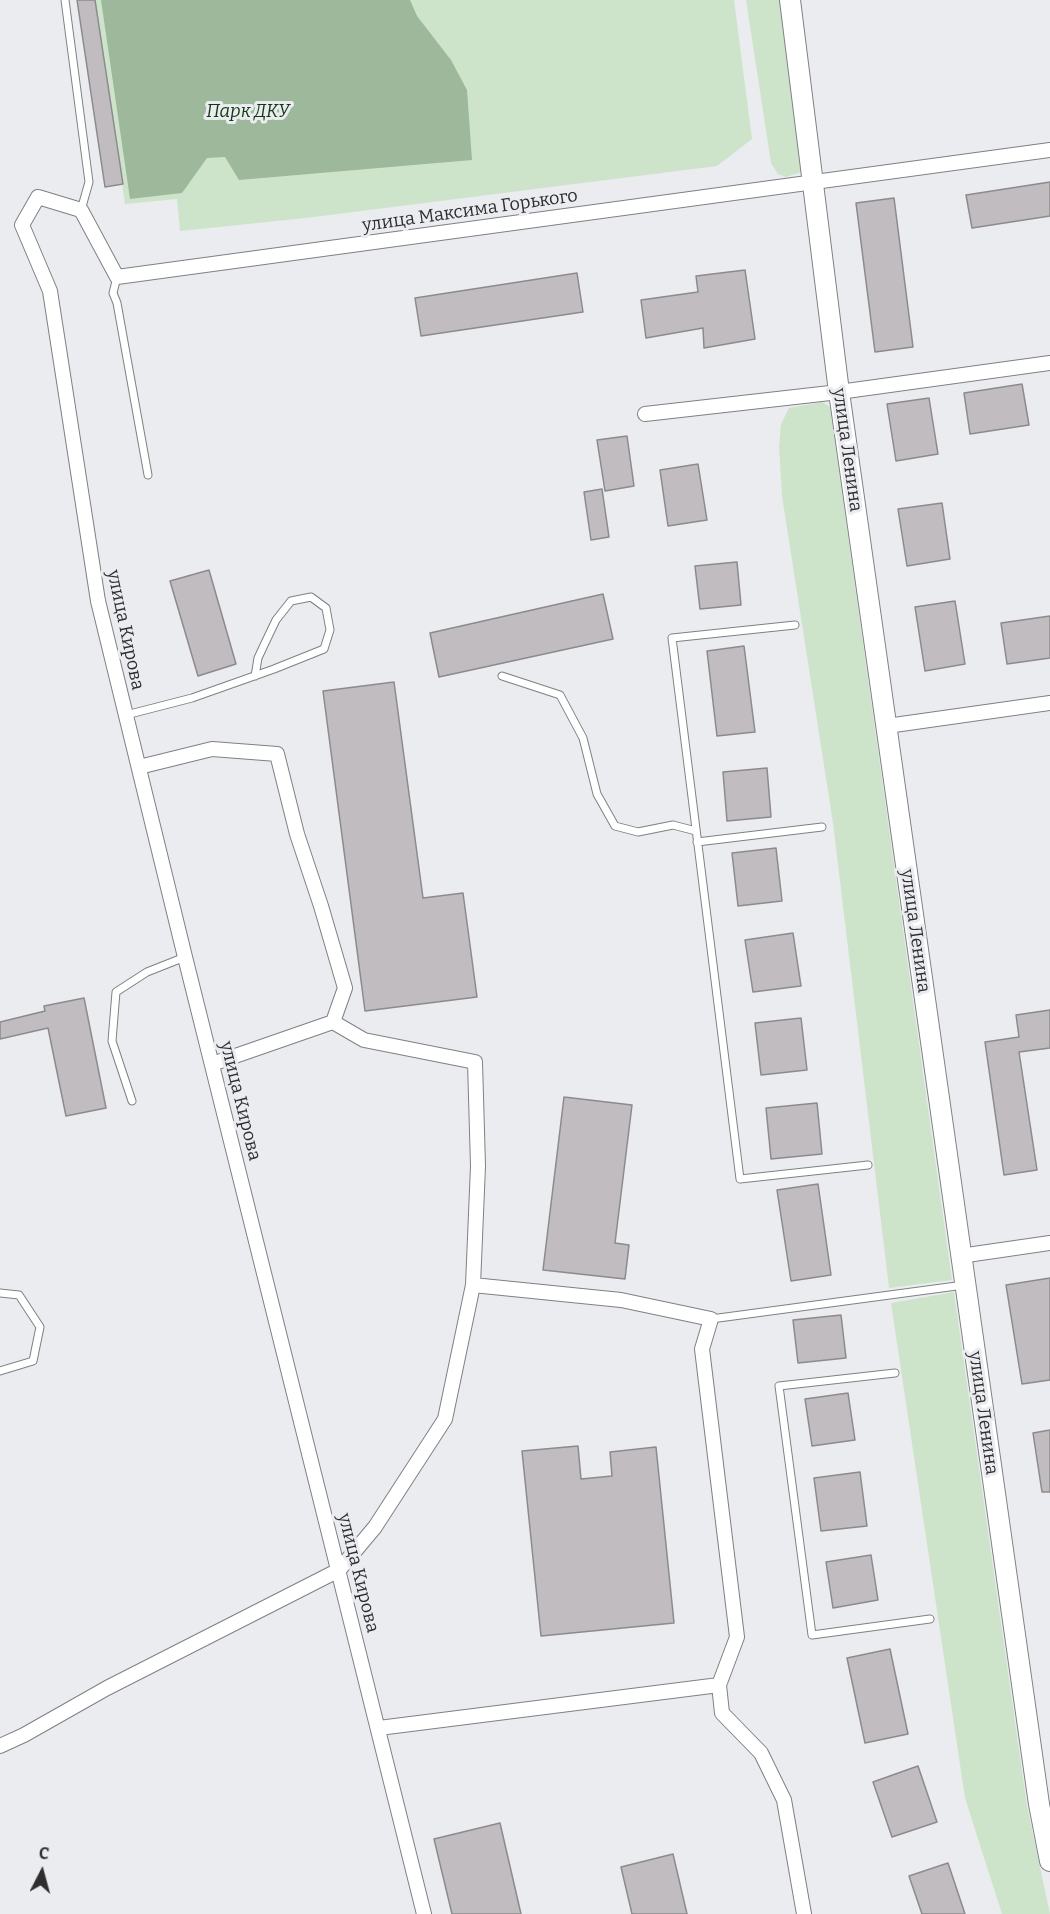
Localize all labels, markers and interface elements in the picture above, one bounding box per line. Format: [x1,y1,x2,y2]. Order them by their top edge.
park label: Парк ДКУ [206,101,290,123]
street label: улица Максима Горького [361,185,579,237]
street label: улица Ленина [828,387,866,513]
street label: улица Кирова [102,568,148,692]
street label: улица Ленина [896,868,934,994]
street label: улица Кирова [215,1039,265,1163]
street label: улица Ленина [964,1350,1002,1476]
street label: улица Кирова [333,1511,383,1635]
north arrow [12,1842,72,1902]
text: С [38,1844,50,1864]

